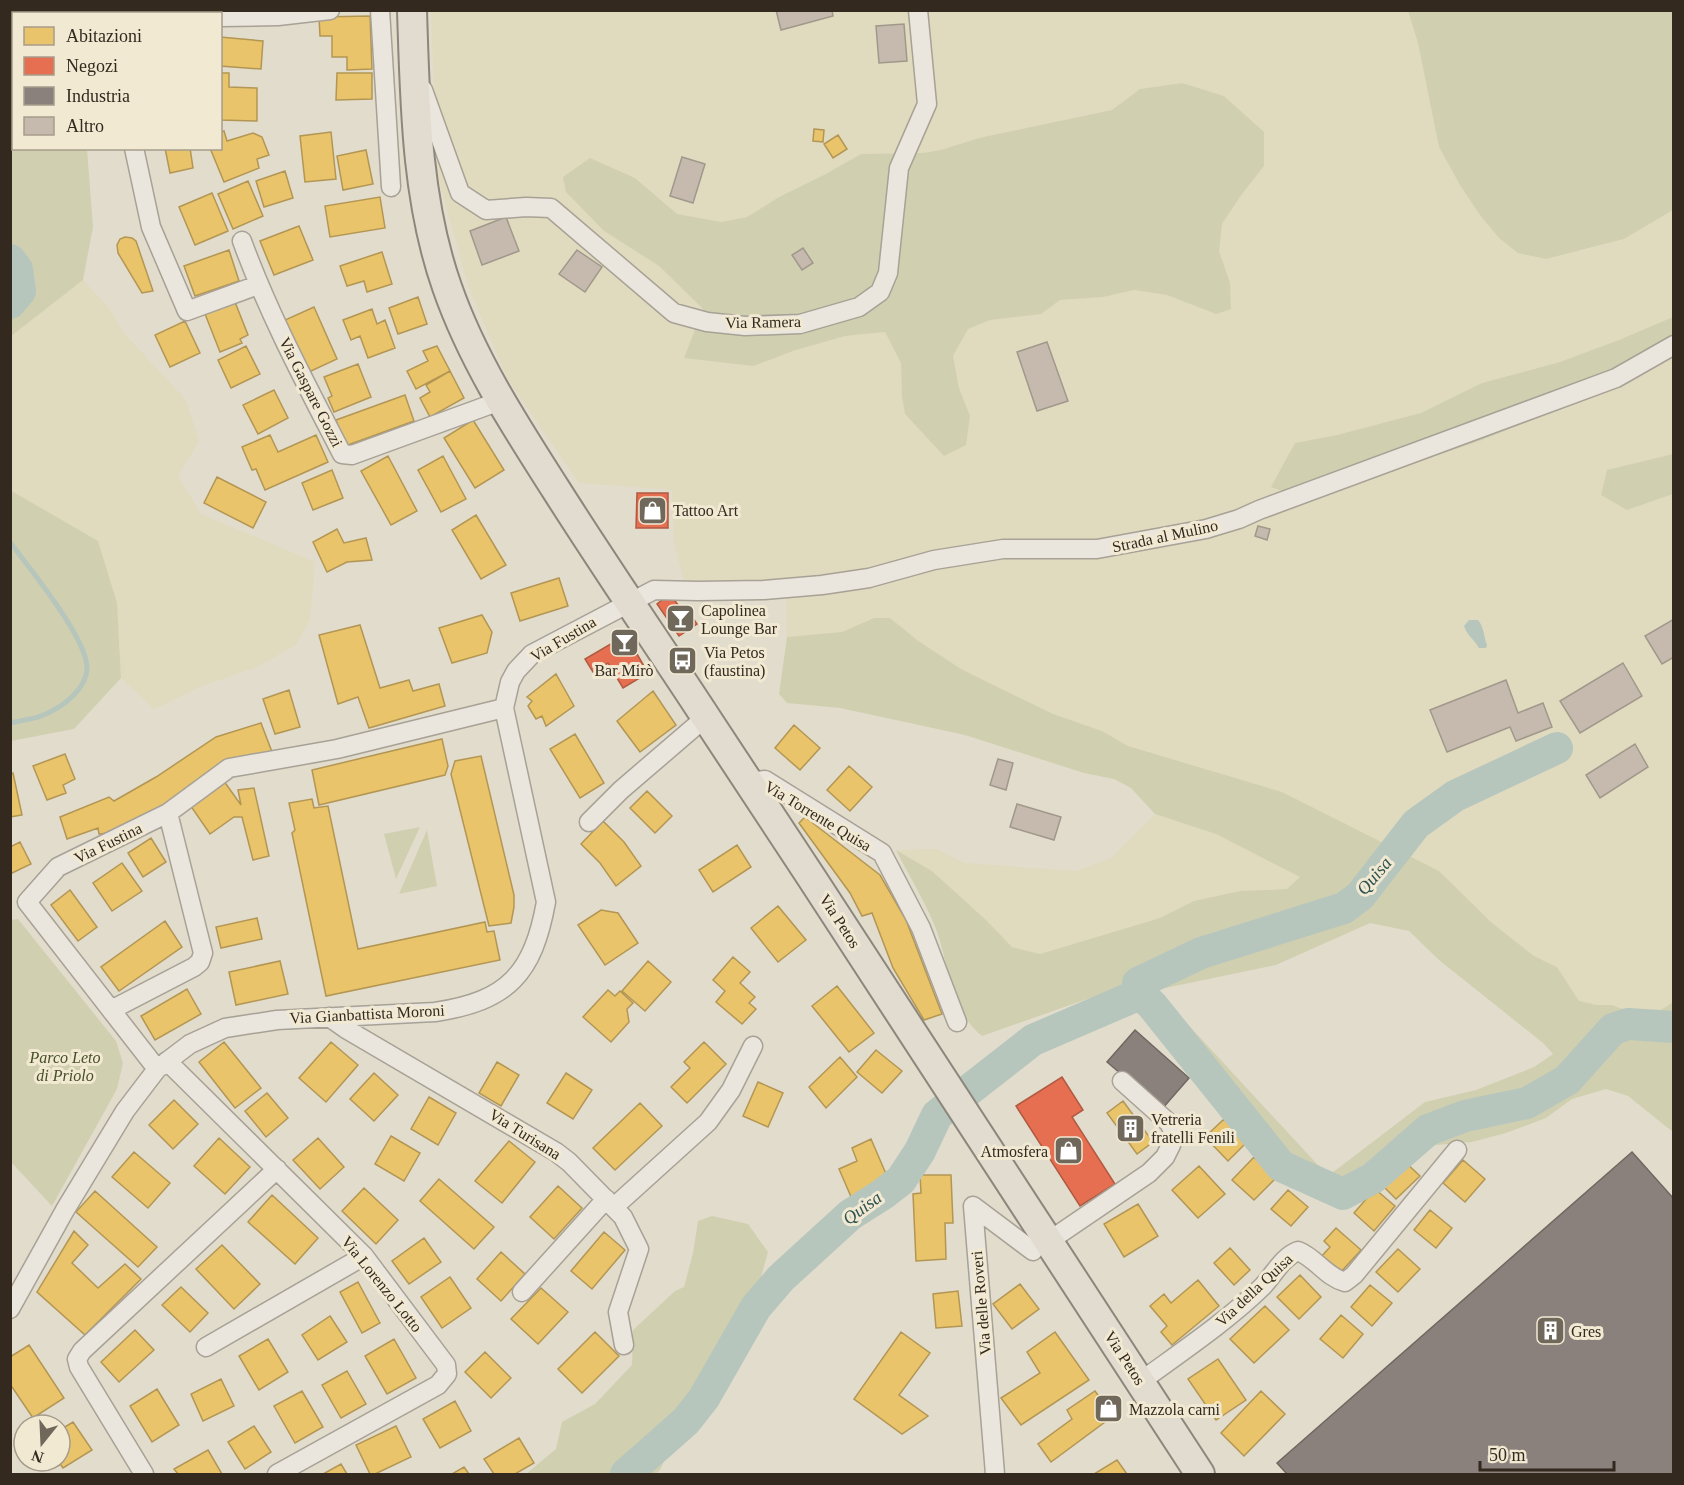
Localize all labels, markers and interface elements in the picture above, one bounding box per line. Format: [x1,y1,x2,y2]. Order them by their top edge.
legend [12,12,222,150]
text: Abitazioni [66,26,142,46]
text: Negozi [66,56,118,76]
text: Industria [66,86,130,106]
text: Altro [66,116,104,136]
street label: Via Ramera [725,313,801,331]
street label: Via Gaspare Gozzi [275,334,346,451]
shop icon: Tattoo Art [636,494,668,526]
place label: Tattoo Art [673,502,739,519]
street label: Strada al Mulino [1111,517,1219,555]
place label: Capolinea Lounge Bar [701,602,778,638]
bar icon: Capolinea Lounge Bar [664,603,696,635]
street label: Via Fustina [527,613,599,665]
bar icon: Bar Mirò [608,626,640,658]
place label: Via Petos (faustina) [704,644,765,680]
bus stop icon: Via Petos (faustina) [667,645,699,677]
place label: Bar Mirò [594,662,654,679]
street label: Via Torrente Quisa [762,778,874,854]
street label: Via Fustina [71,819,145,867]
water label: Quisa [1353,853,1395,899]
street label: Via Petos [816,891,864,951]
street label: Via Gianbattista Moroni [289,1001,446,1027]
park label: Parco Leto di Priolo [29,1049,100,1084]
street label: Via Turisana [486,1105,564,1163]
place label: Vetreria fratelli Fenili [1151,1111,1236,1146]
building icon: Vetreria fratelli Fenili [1114,1112,1146,1144]
shop icon: Atmosfera [1053,1135,1085,1167]
place label: Atmosfera [980,1143,1048,1160]
water label: Quisa [839,1187,885,1229]
street label: Via Lorenzo Lotto [338,1233,426,1335]
street label: Via delle Roveri [968,1250,994,1356]
street label: Via della Quisa [1212,1250,1296,1330]
building icon: Gres [1534,1315,1566,1347]
place label: Gres [1571,1323,1601,1340]
street label: Via Petos [1101,1328,1149,1388]
shop icon: Mazzola carni [1092,1393,1124,1425]
place label: Mazzola carni [1129,1401,1221,1418]
north arrow [12,1413,72,1473]
scale bar [1480,1434,1614,1472]
text: 50 m [1489,1445,1526,1465]
text: N [29,1447,46,1467]

